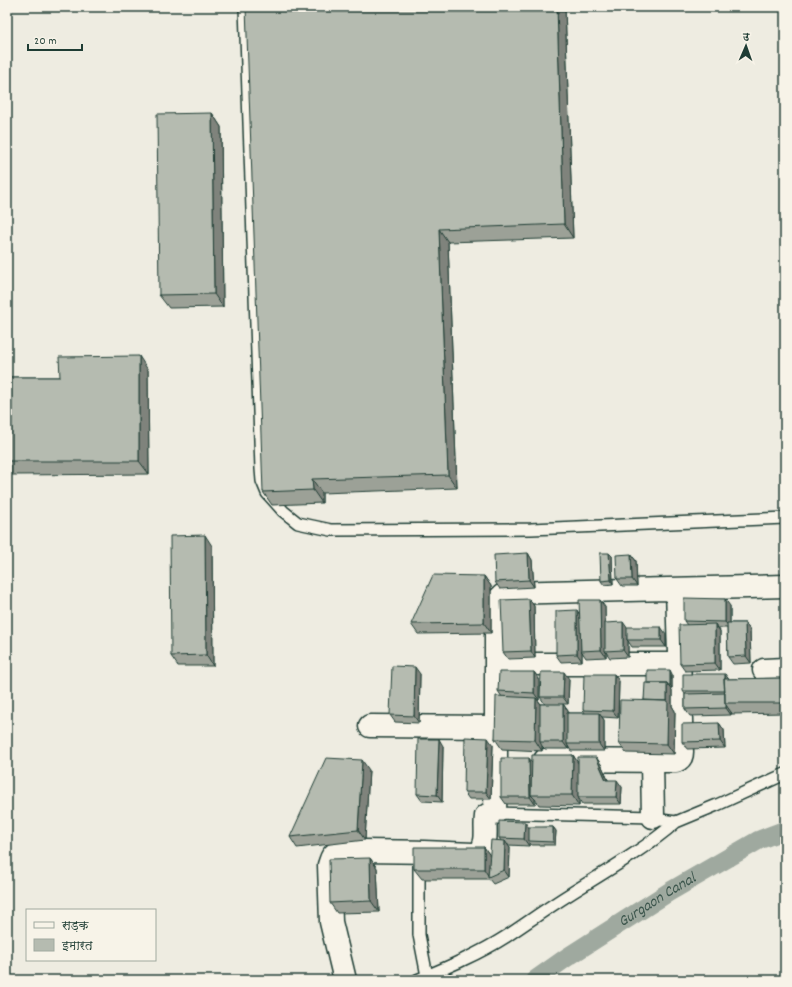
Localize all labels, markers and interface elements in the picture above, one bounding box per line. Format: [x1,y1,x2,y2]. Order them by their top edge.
scale bar [28,26,82,52]
north arrow [726,26,766,66]
text: उ [742,30,750,46]
text: 20 m [34,33,57,50]
water label: Gurgaon Canal [614,867,701,933]
legend [26,909,156,961]
text: सड़क [61,918,90,935]
text: इमारत [61,938,93,955]

